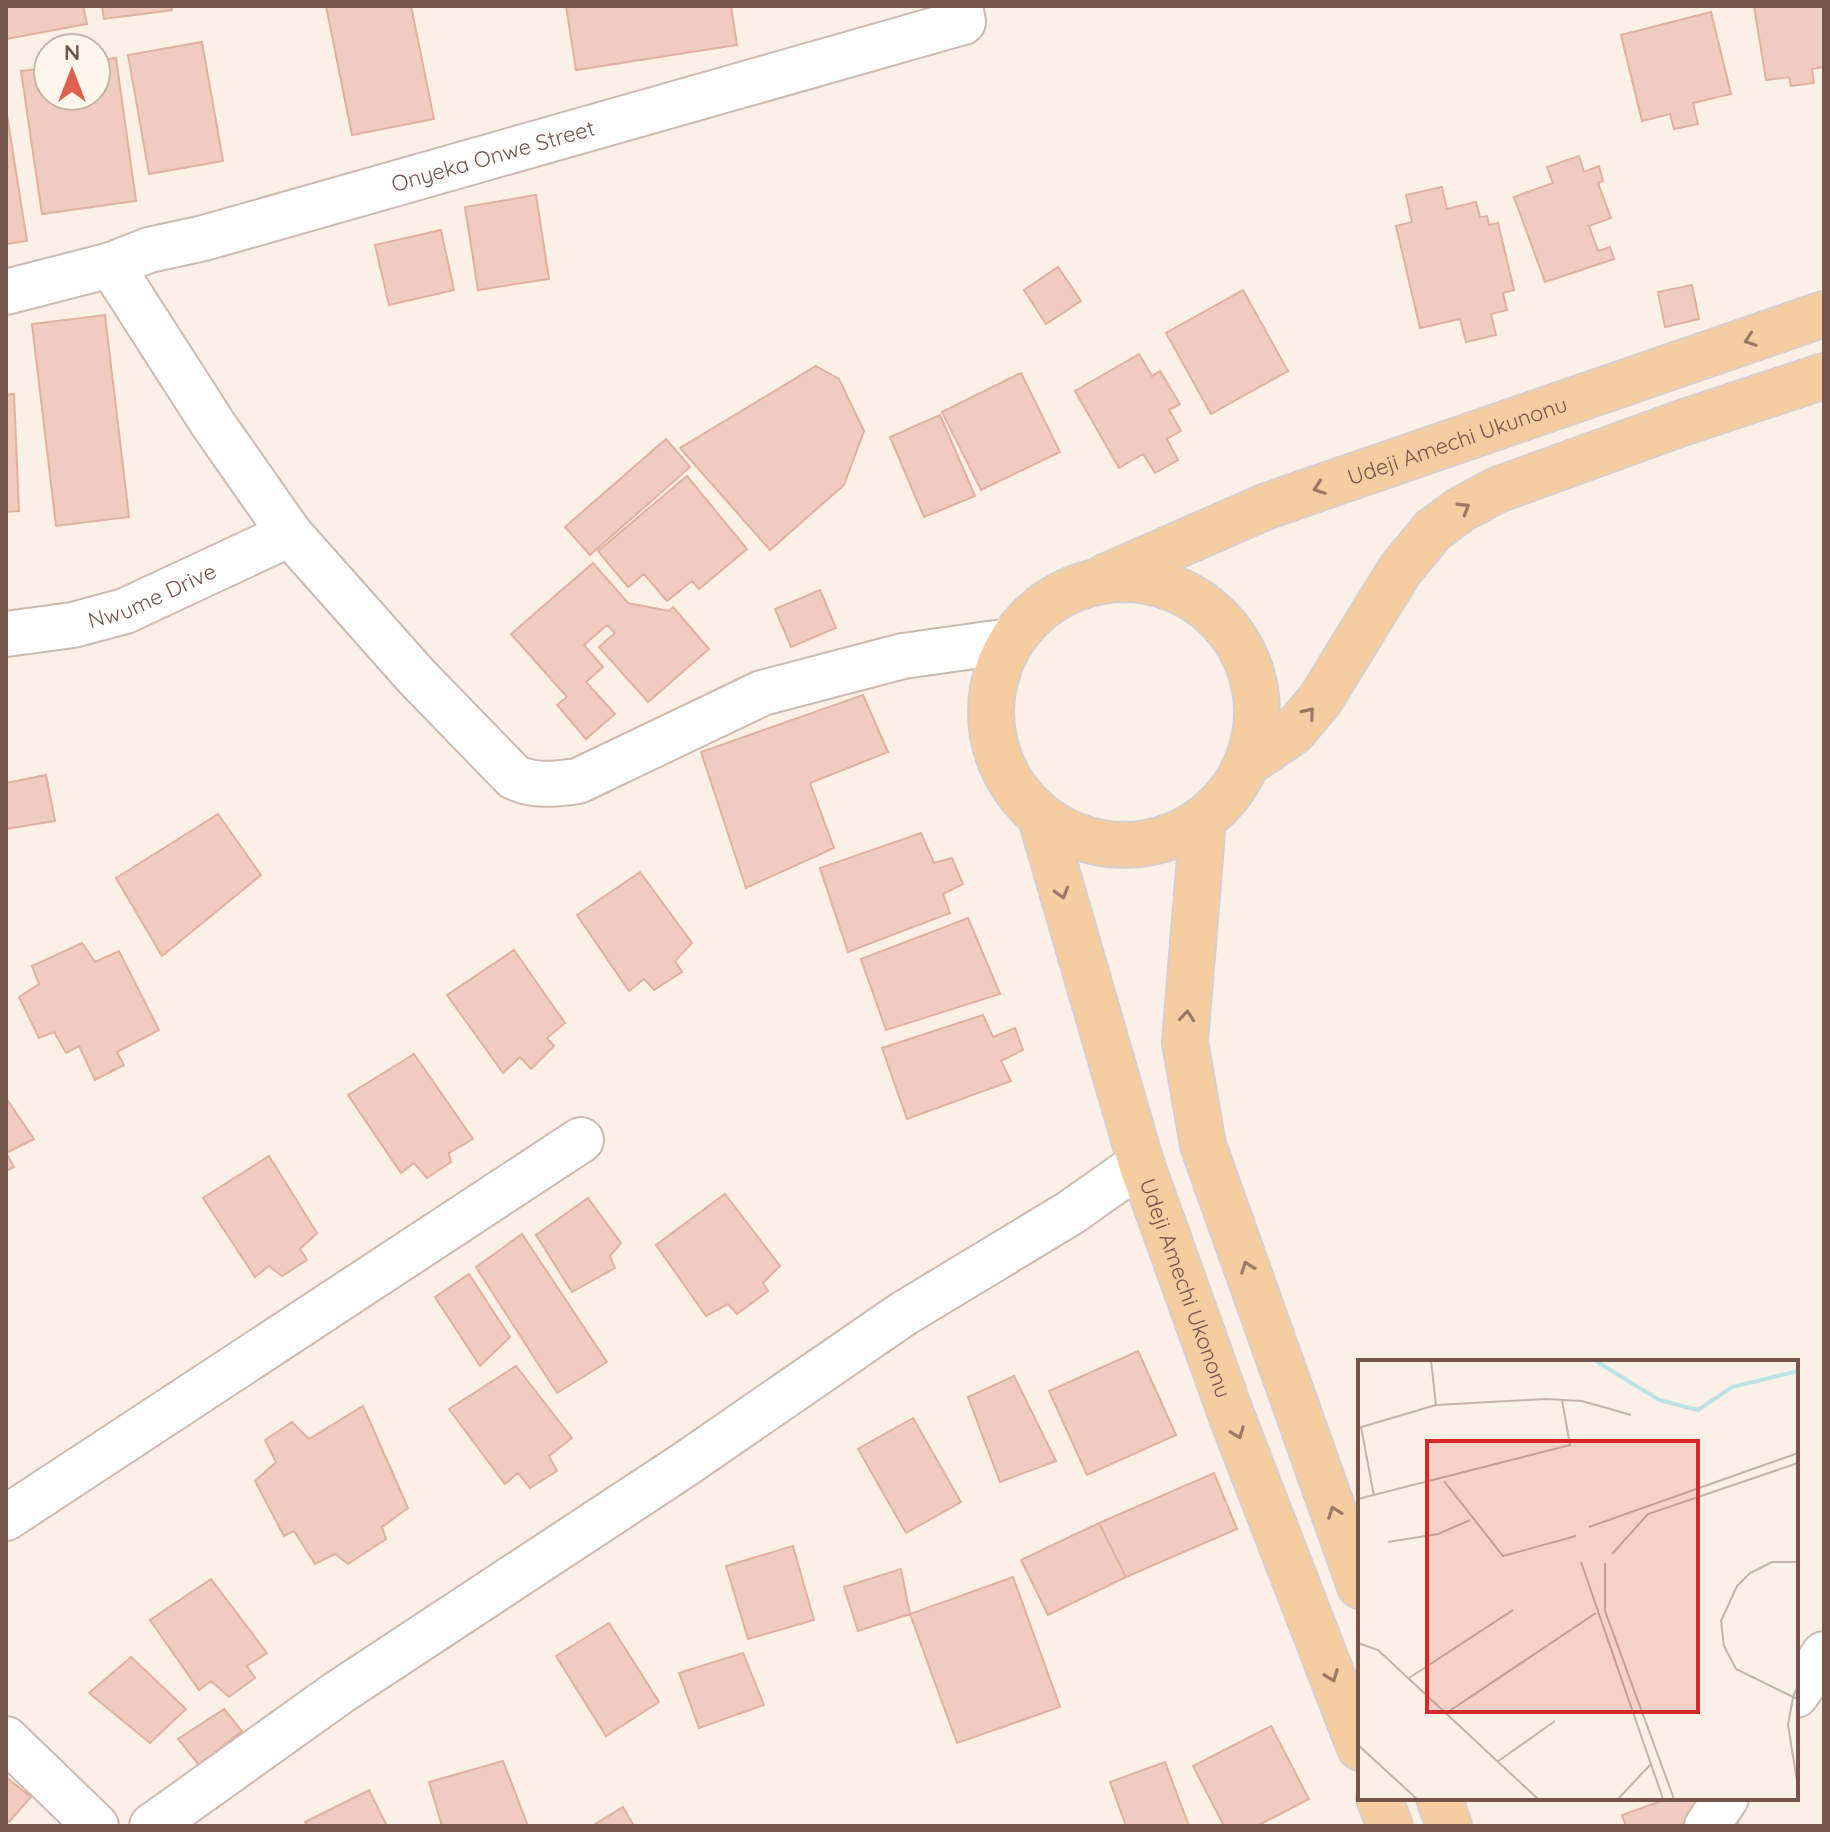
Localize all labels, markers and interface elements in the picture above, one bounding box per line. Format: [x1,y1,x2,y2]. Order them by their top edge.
north arrow [32,32,112,112]
text: N [64,38,80,66]
street label: Onyeka Onwe Street [388,114,598,198]
one-way arrow [1744,330,1758,346]
street label: Udeji Amechi Ukunonu [1344,390,1571,491]
one-way arrow [1313,479,1327,495]
one-way arrow [1455,502,1470,518]
street label: Nwume Drive [85,557,221,634]
one-way arrow [1299,708,1314,722]
one-way arrow [1053,886,1069,900]
one-way arrow [1178,1010,1195,1023]
street label: Udeji Amechi Ukononu [1134,1175,1238,1402]
one-way arrow [1240,1261,1256,1275]
inset map [1358,1360,1798,1800]
one-way arrow [1228,1425,1245,1439]
one-way arrow [1327,1506,1344,1520]
one-way arrow [1322,1668,1339,1682]

